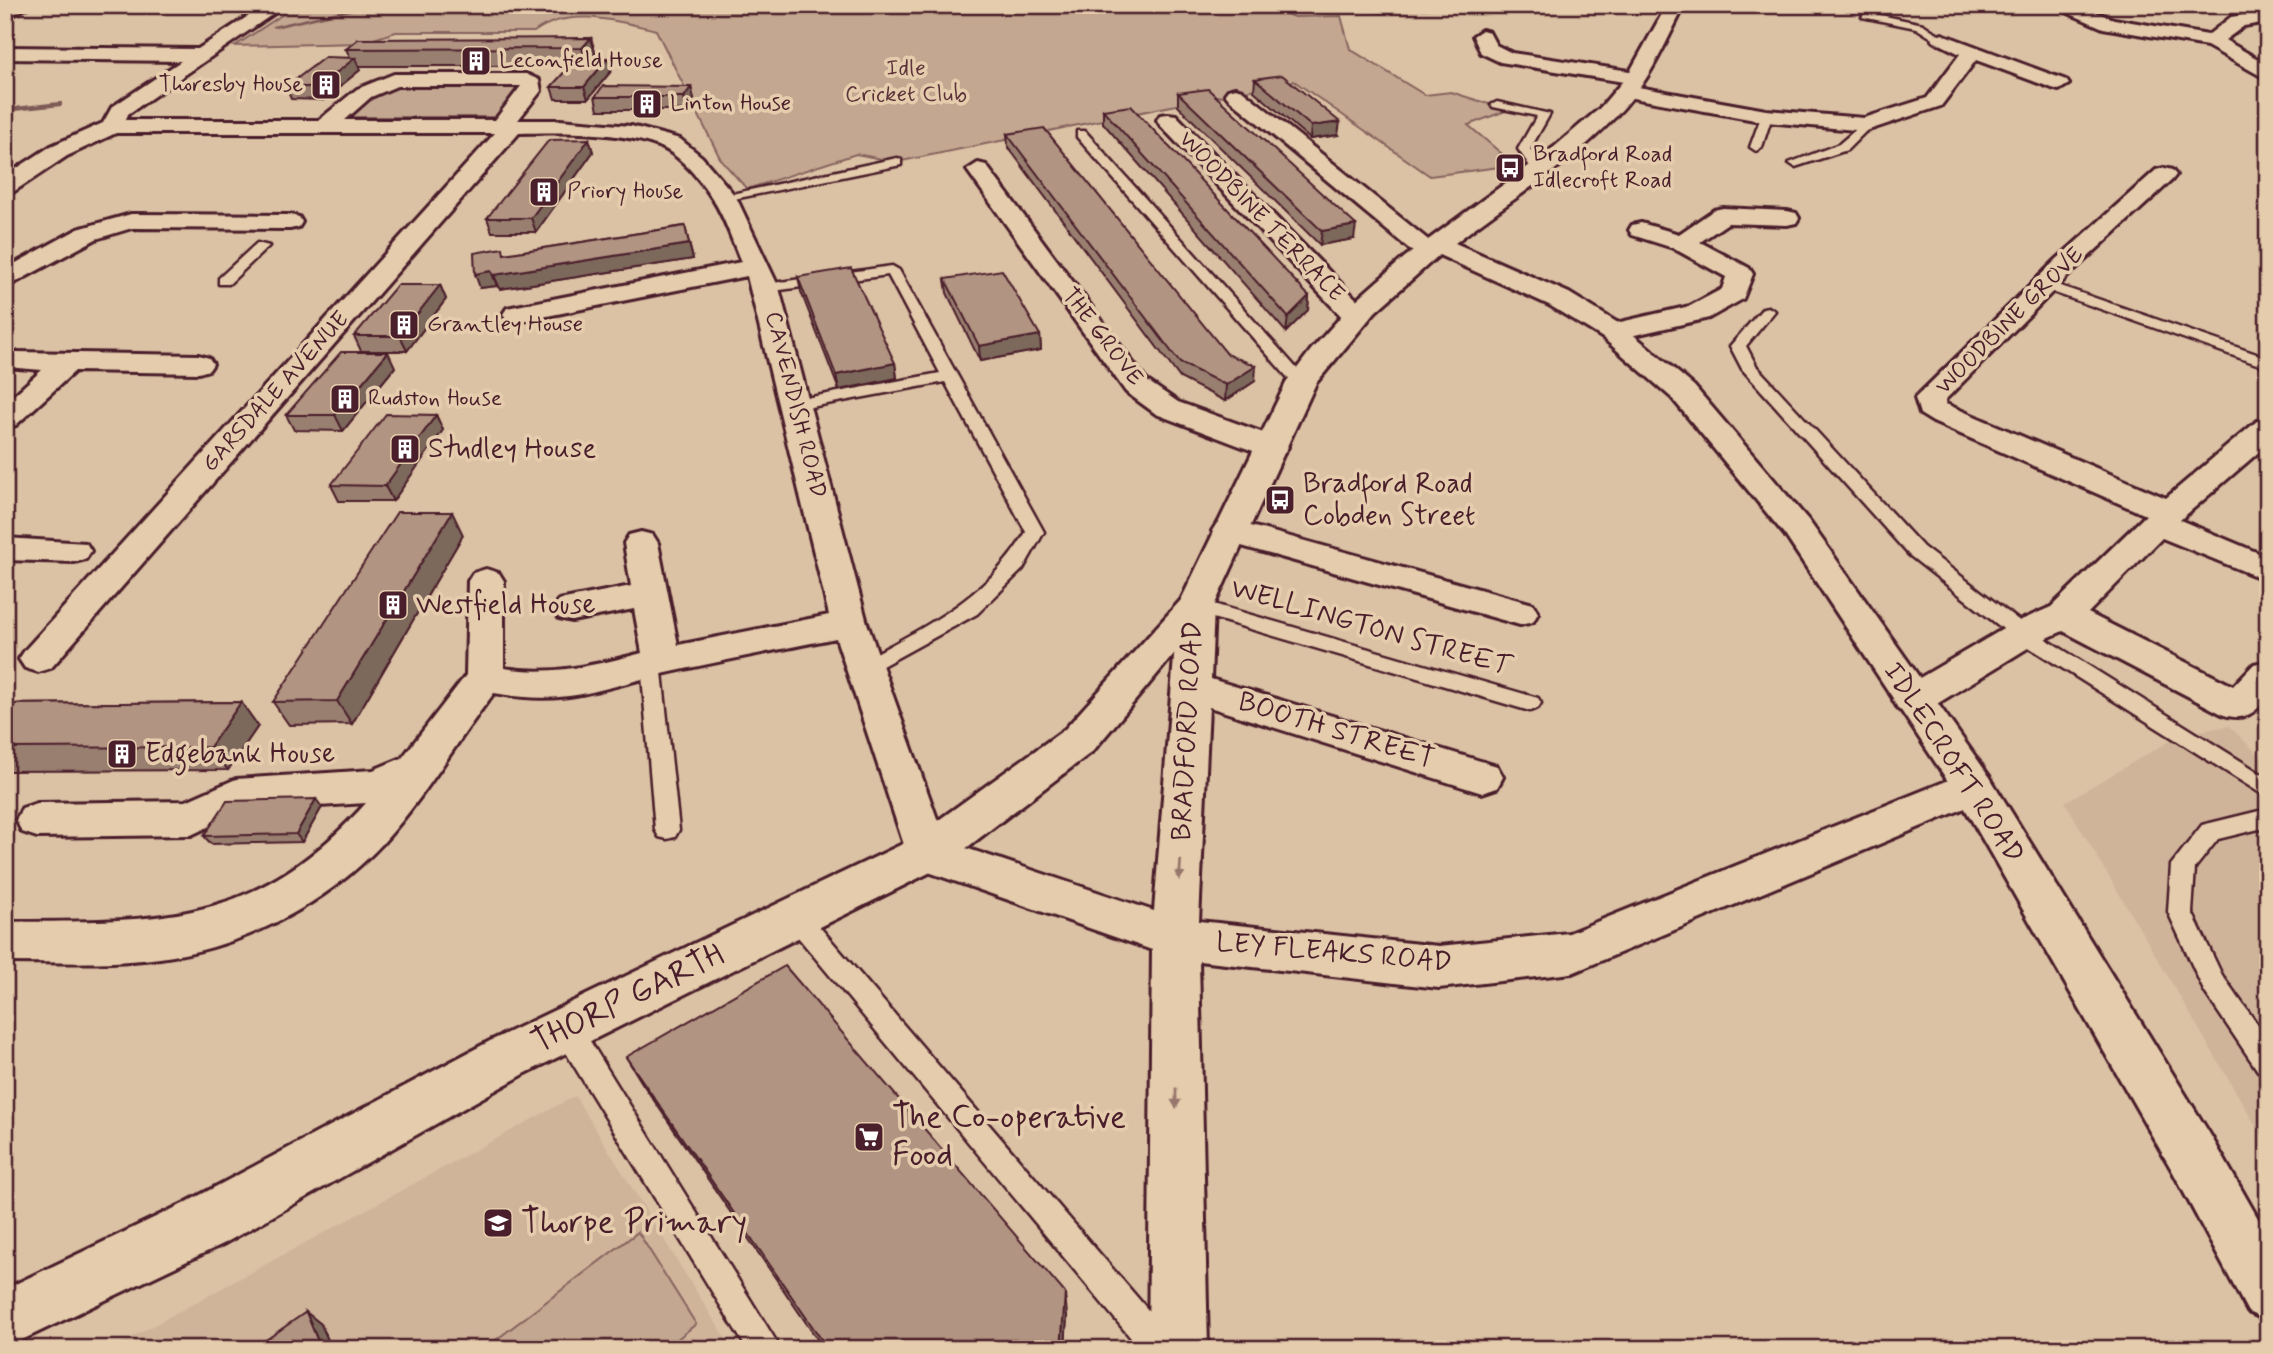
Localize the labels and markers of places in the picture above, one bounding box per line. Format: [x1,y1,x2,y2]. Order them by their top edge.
building icon: Leconfield House [459,44,493,78]
place label: Leconfield House [499,46,663,76]
building icon: Thoresby House [309,68,343,102]
place label: Thoresby House [159,70,303,100]
building icon: Linton House [630,87,664,121]
place label: Linton House [670,89,791,119]
place label: Bradford Road Idlecroft Road [1533,140,1672,196]
bus stop icon: Bradford Road Idlecroft Road [1493,151,1527,185]
building icon: Priory House [527,175,561,209]
place label: Priory House [567,177,684,207]
building icon: Grantley House [387,308,421,342]
place label: Grantley House [427,310,583,340]
building icon: Rudston House [328,382,362,416]
place label: Rudston House [368,384,502,414]
place label: Studley House [428,431,596,468]
building icon: Studley House [388,432,422,466]
place label: Bradford Road Cobden Street [1303,466,1476,535]
bus stop icon: Bradford Road Cobden Street [1263,483,1297,517]
place label: Westfield House [416,587,596,624]
building icon: Westfield House [376,588,410,622]
place label: Edgebank House [145,736,335,776]
building icon: Edgebank House [105,737,139,771]
place label: The Co-operative Food [892,1096,1126,1178]
supermarket icon: The Co-operative Food [852,1120,886,1154]
place label: Thorpe Primary [521,1201,747,1245]
school or university icon: Thorpe Primary [481,1206,515,1240]

